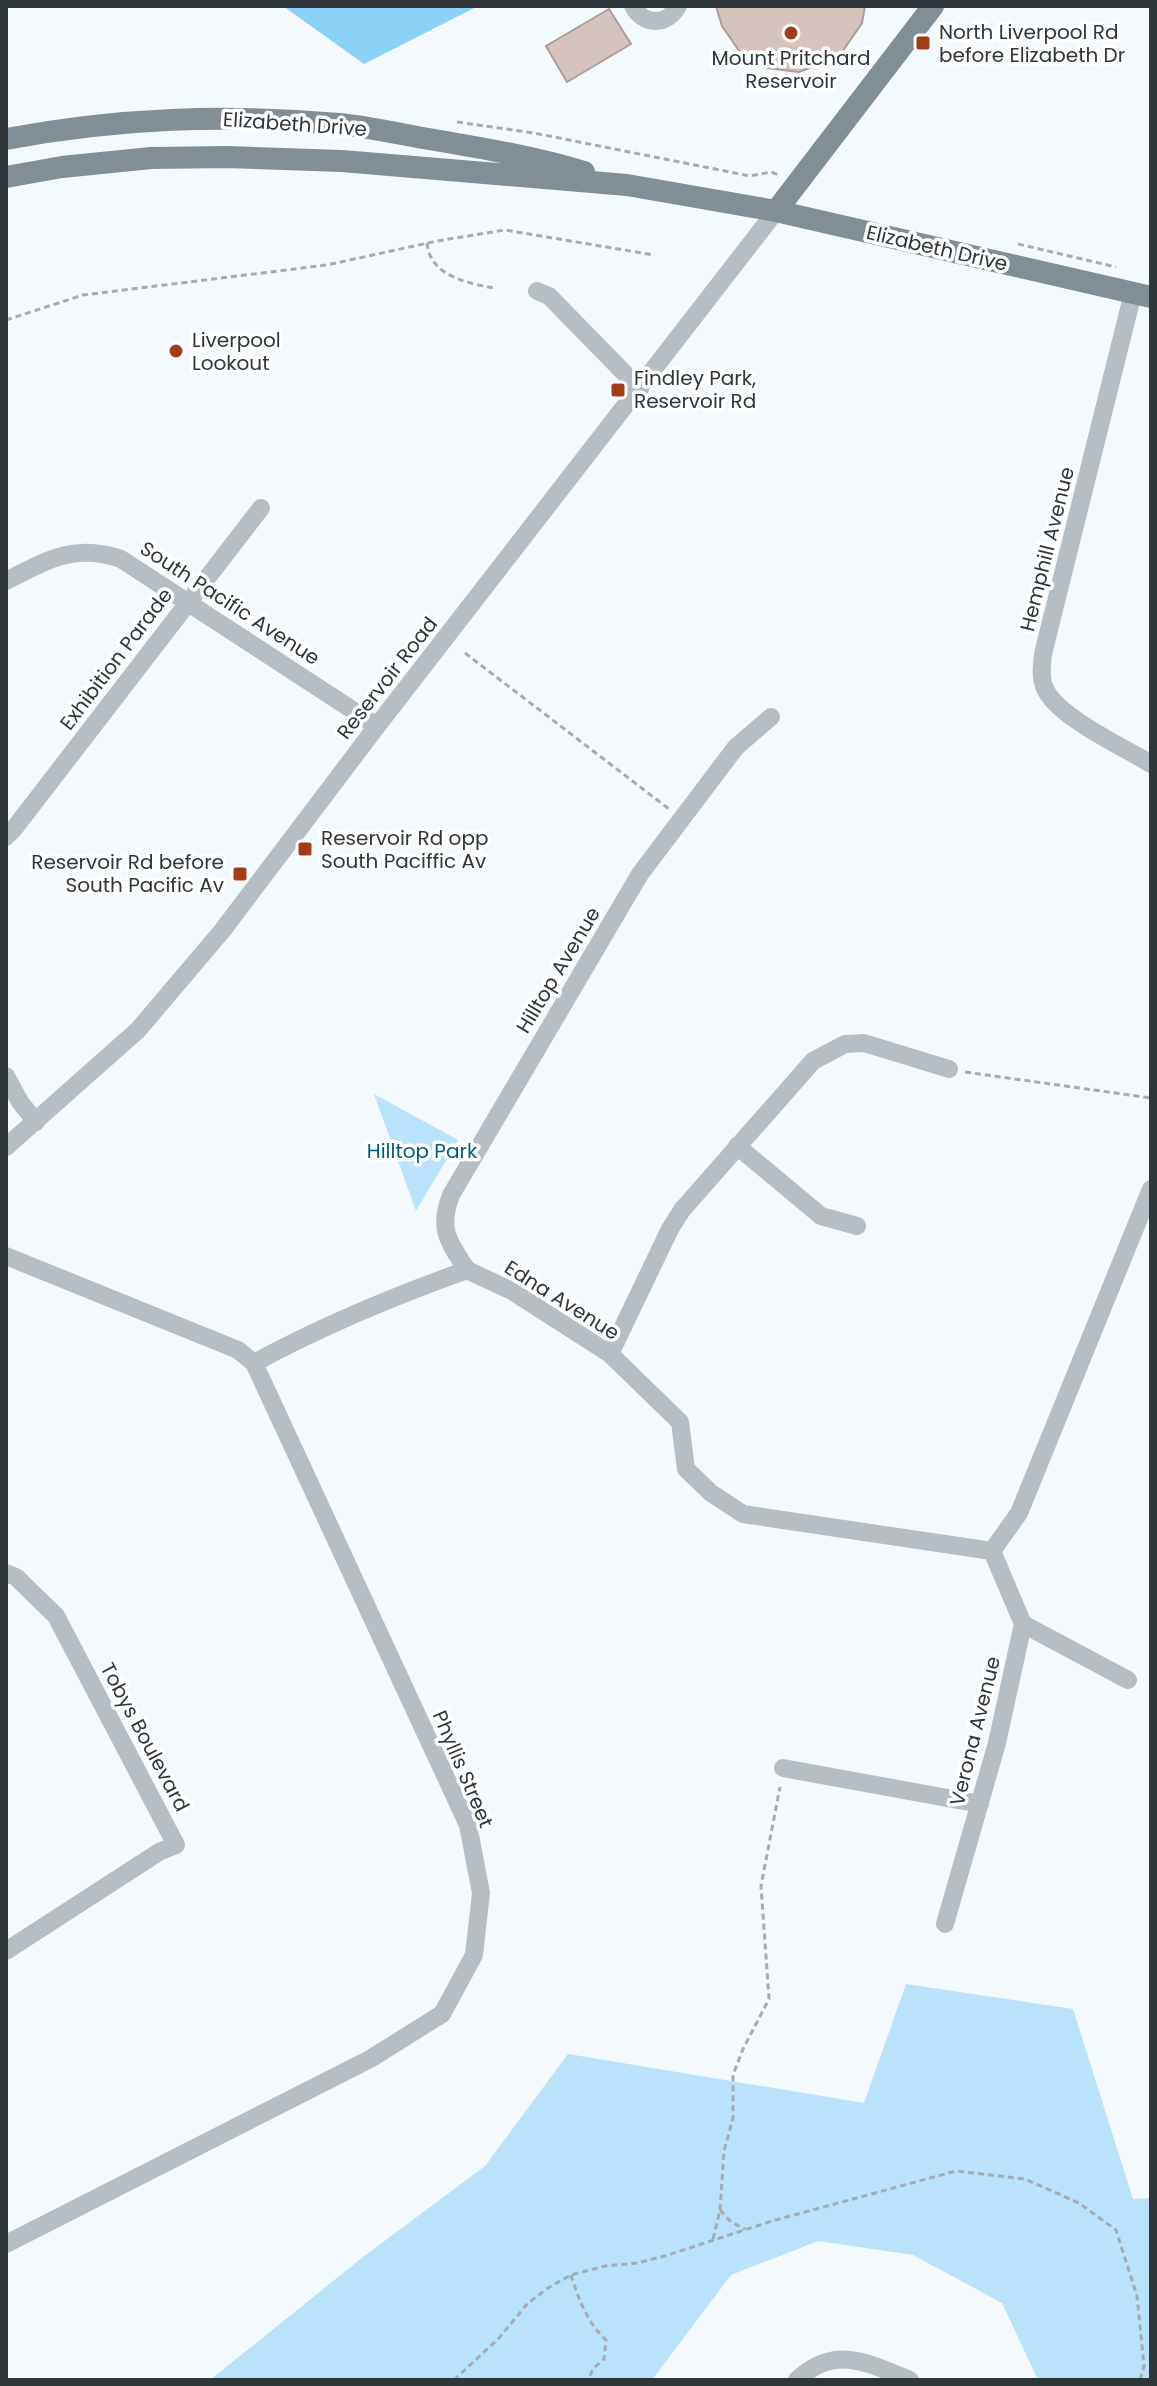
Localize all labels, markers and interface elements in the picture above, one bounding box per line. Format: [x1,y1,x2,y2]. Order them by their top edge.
place label: North Liverpool Rd before Elizabeth Dr [939,18,1125,69]
marker: Mount Pritchard Reservoir [782,24,800,42]
marker: North Liverpool Rd before Elizabeth Dr [914,34,932,52]
place label: Mount Pritchard Reservoir [712,44,870,95]
street label: Elizabeth Drive [222,105,368,143]
street label: Elizabeth Drive [864,218,1010,278]
place label: Liverpool Lookout [192,326,281,377]
marker: Liverpool Lookout [167,342,185,360]
place label: Findley Park, Reservoir Rd [634,364,756,415]
marker: Findley Park, Reservoir Rd [609,381,627,399]
street label: Hemphill Avenue [1013,464,1081,634]
street label: South Pacific Avenue [135,534,325,672]
street label: Exhibition Parade [53,582,179,736]
street label: Reservoir Road [330,611,444,745]
place label: Reservoir Rd opp South Paciffic Av [321,824,488,875]
marker: Reservoir Rd opp South Paciffic Av [296,840,314,858]
place label: Reservoir Rd before South Pacific Av [31,848,224,899]
marker: Reservoir Rd before South Pacific Av [231,865,249,883]
street label: Hilltop Avenue [509,902,607,1038]
park label: Hilltop Park [367,1137,478,1165]
street label: Edna Avenue [499,1254,625,1346]
street label: Verona Avenue [943,1653,1007,1809]
street label: Tobys Boulevard [94,1658,196,1816]
street label: Phyllis Street [426,1706,500,1832]

